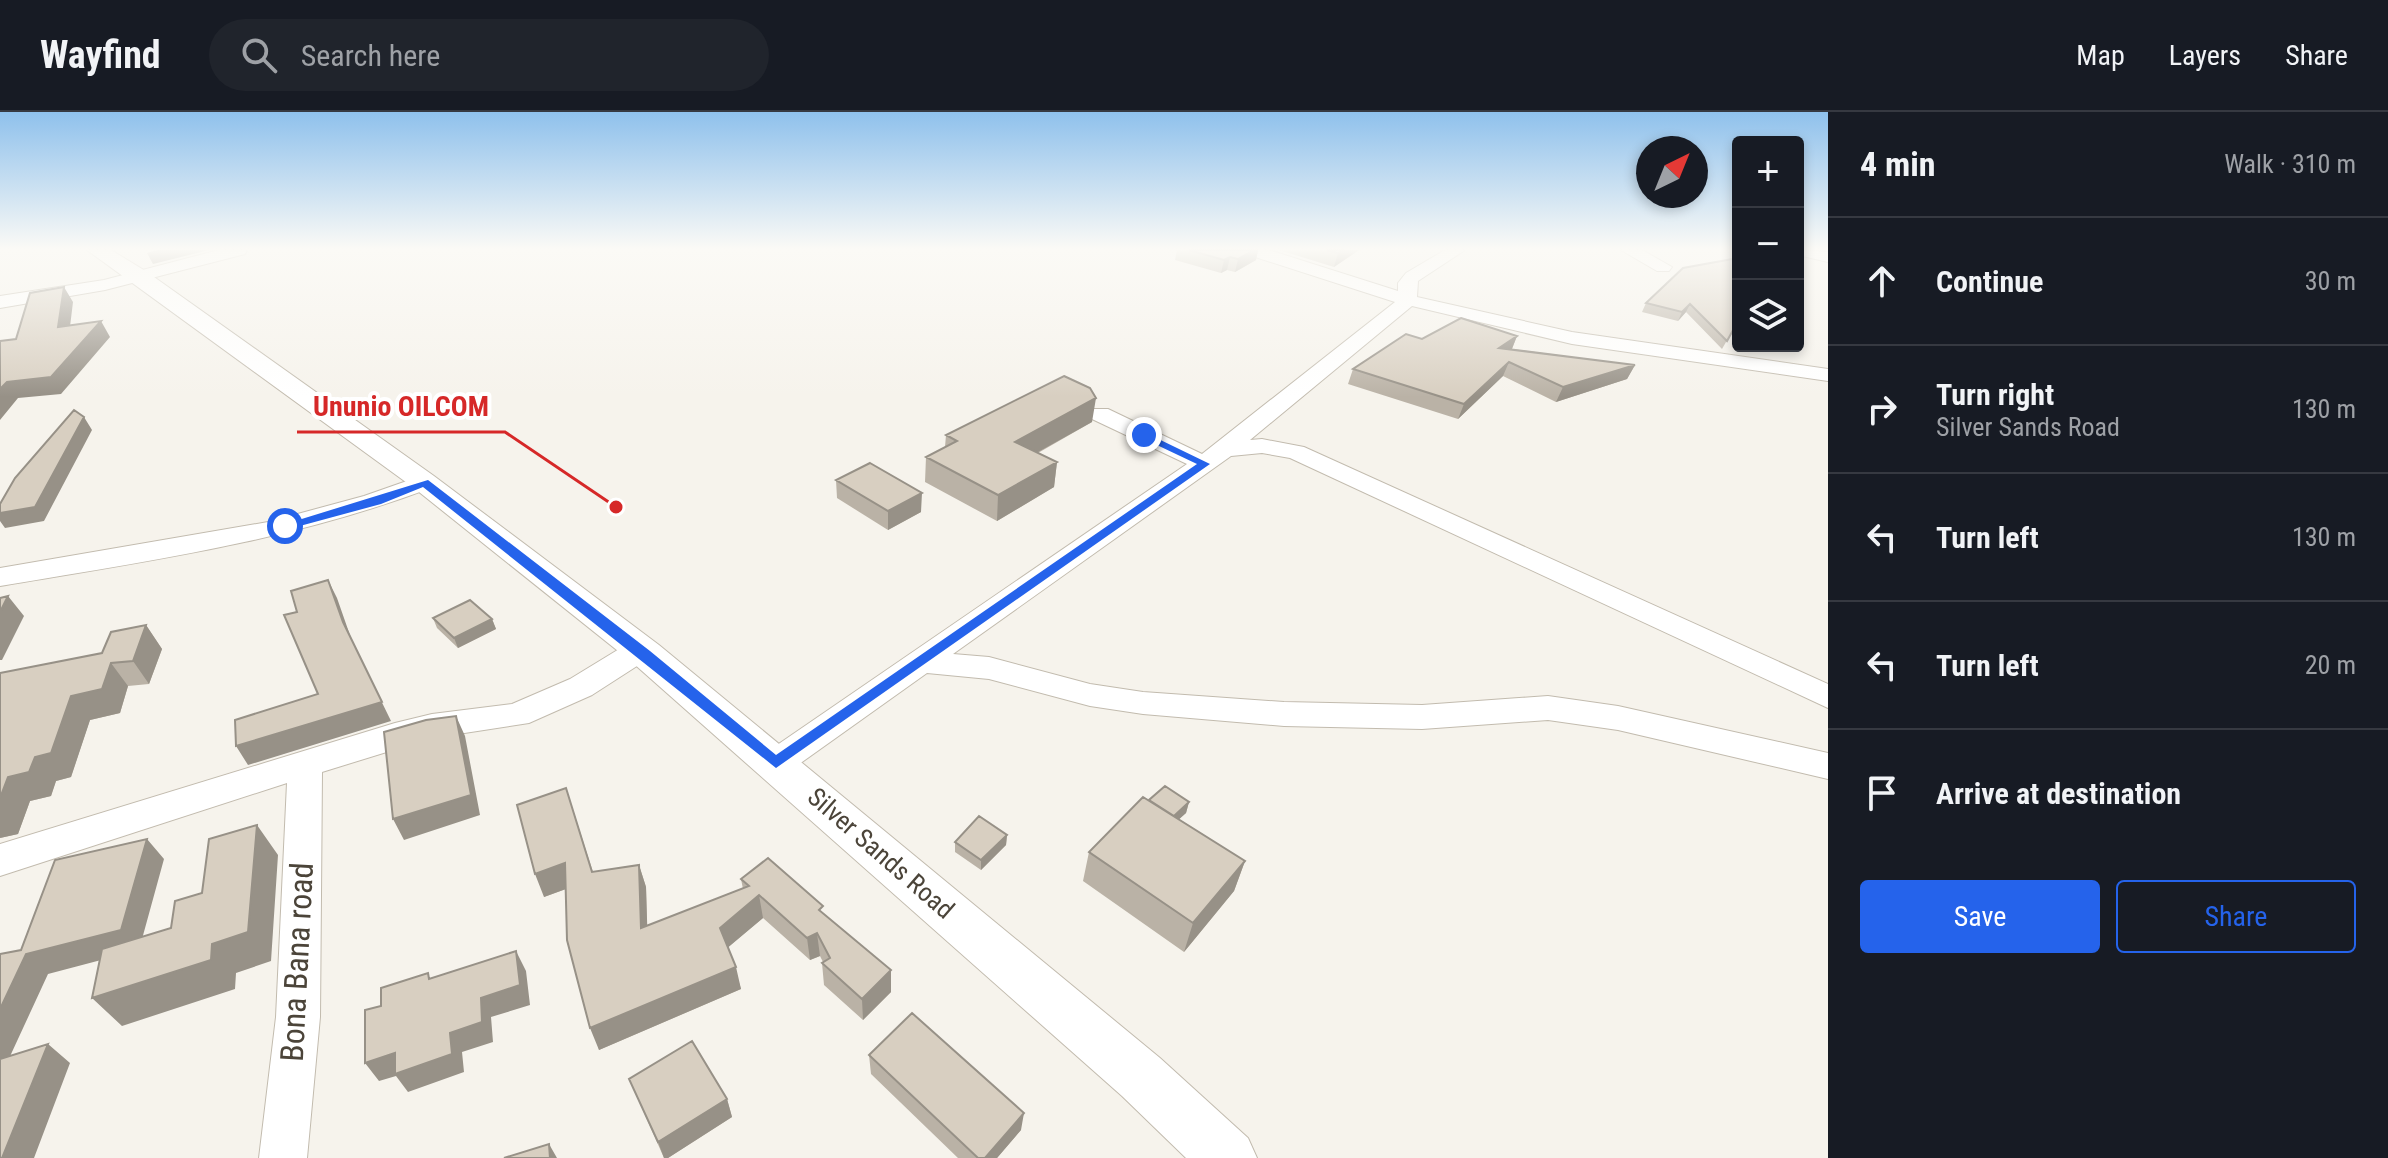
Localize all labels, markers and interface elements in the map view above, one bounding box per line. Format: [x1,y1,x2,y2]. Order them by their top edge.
search box [209,19,769,91]
text: Wayfind [40,33,161,77]
icon: search [237,33,281,77]
text: Search here [301,38,440,73]
text: Map [2076,39,2125,72]
text: Layers [2169,39,2241,72]
text: Share [2285,39,2348,72]
north arrow [1636,136,1708,208]
map controls [1732,136,1804,352]
button: + [1732,136,1804,208]
text: 4 min [1860,144,1936,184]
text: Walk · 310 m [2224,149,2356,179]
button: − [1732,208,1804,280]
icon: ahead [1860,259,1904,303]
text: Continue [1936,264,2043,299]
text: 30 m [2305,266,2356,296]
button: layers [1732,280,1804,352]
text: Turn right [1936,377,2054,412]
callout: Ununio OILCOM [297,380,505,432]
icon: right [1860,387,1904,431]
text: Ununio OILCOM [313,390,489,423]
text: 130 m [2292,394,2356,424]
text: Silver Sands Road [1936,412,2120,442]
route end [1126,417,1162,453]
route start [267,508,303,544]
icon: left [1860,515,1904,559]
text: Turn left [1936,520,2039,555]
text: 130 m [2292,522,2356,552]
icon: left [1860,643,1904,687]
text: Turn left [1936,648,2039,683]
text: 20 m [2305,650,2356,680]
icon: arrive [1860,771,1904,815]
text: Arrive at destination [1936,776,2181,811]
street label: Silver Sands Road [802,781,960,925]
street label: Bona Bana road [273,861,321,1063]
button: Save [1860,880,2100,953]
button: Share [2116,880,2356,953]

